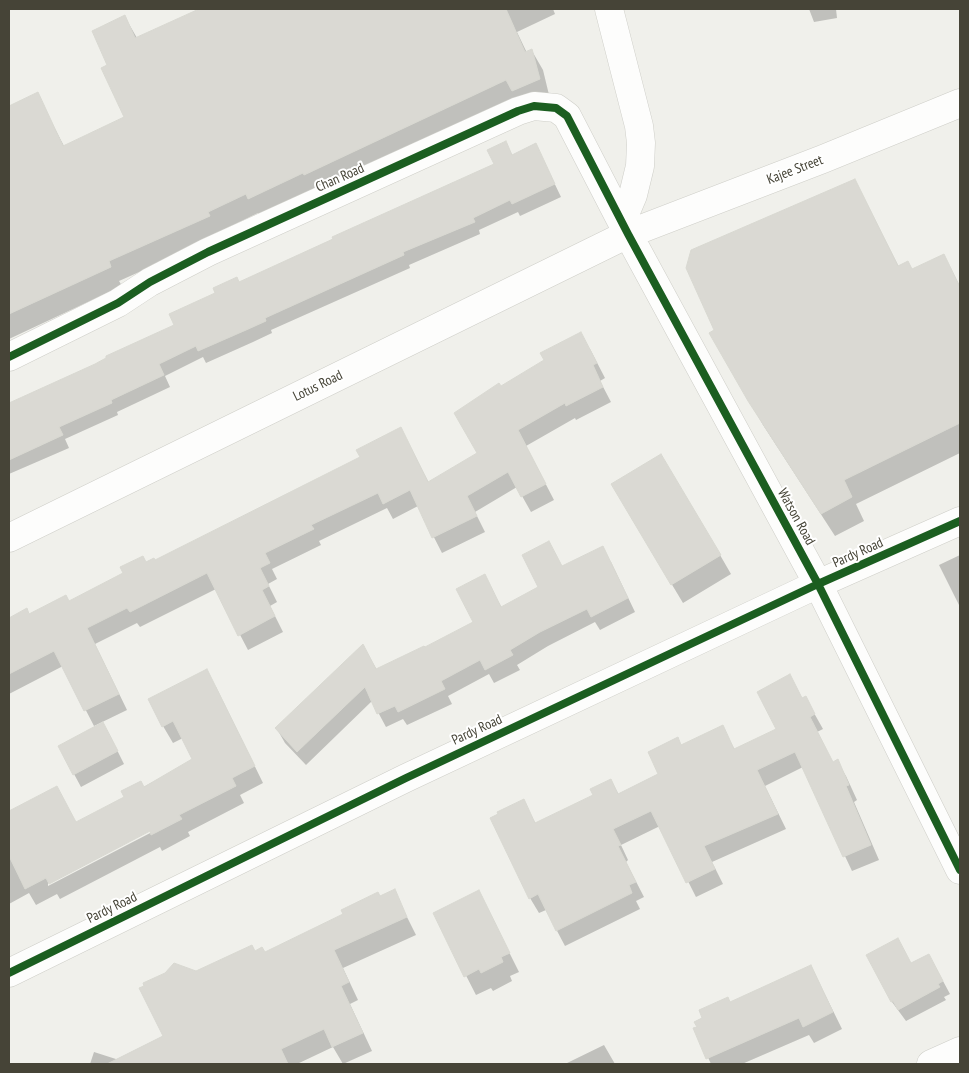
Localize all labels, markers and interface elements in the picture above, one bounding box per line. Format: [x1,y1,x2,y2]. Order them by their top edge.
street label: Kajee Street [765,152,825,188]
street label: Chan Road [313,160,367,196]
street label: Lotus Road [291,367,345,405]
street label: Watson Road [774,486,818,548]
street label: Pardy Road [830,534,886,572]
street label: Pardy Road [449,711,505,749]
street label: Pardy Road [84,889,140,927]

